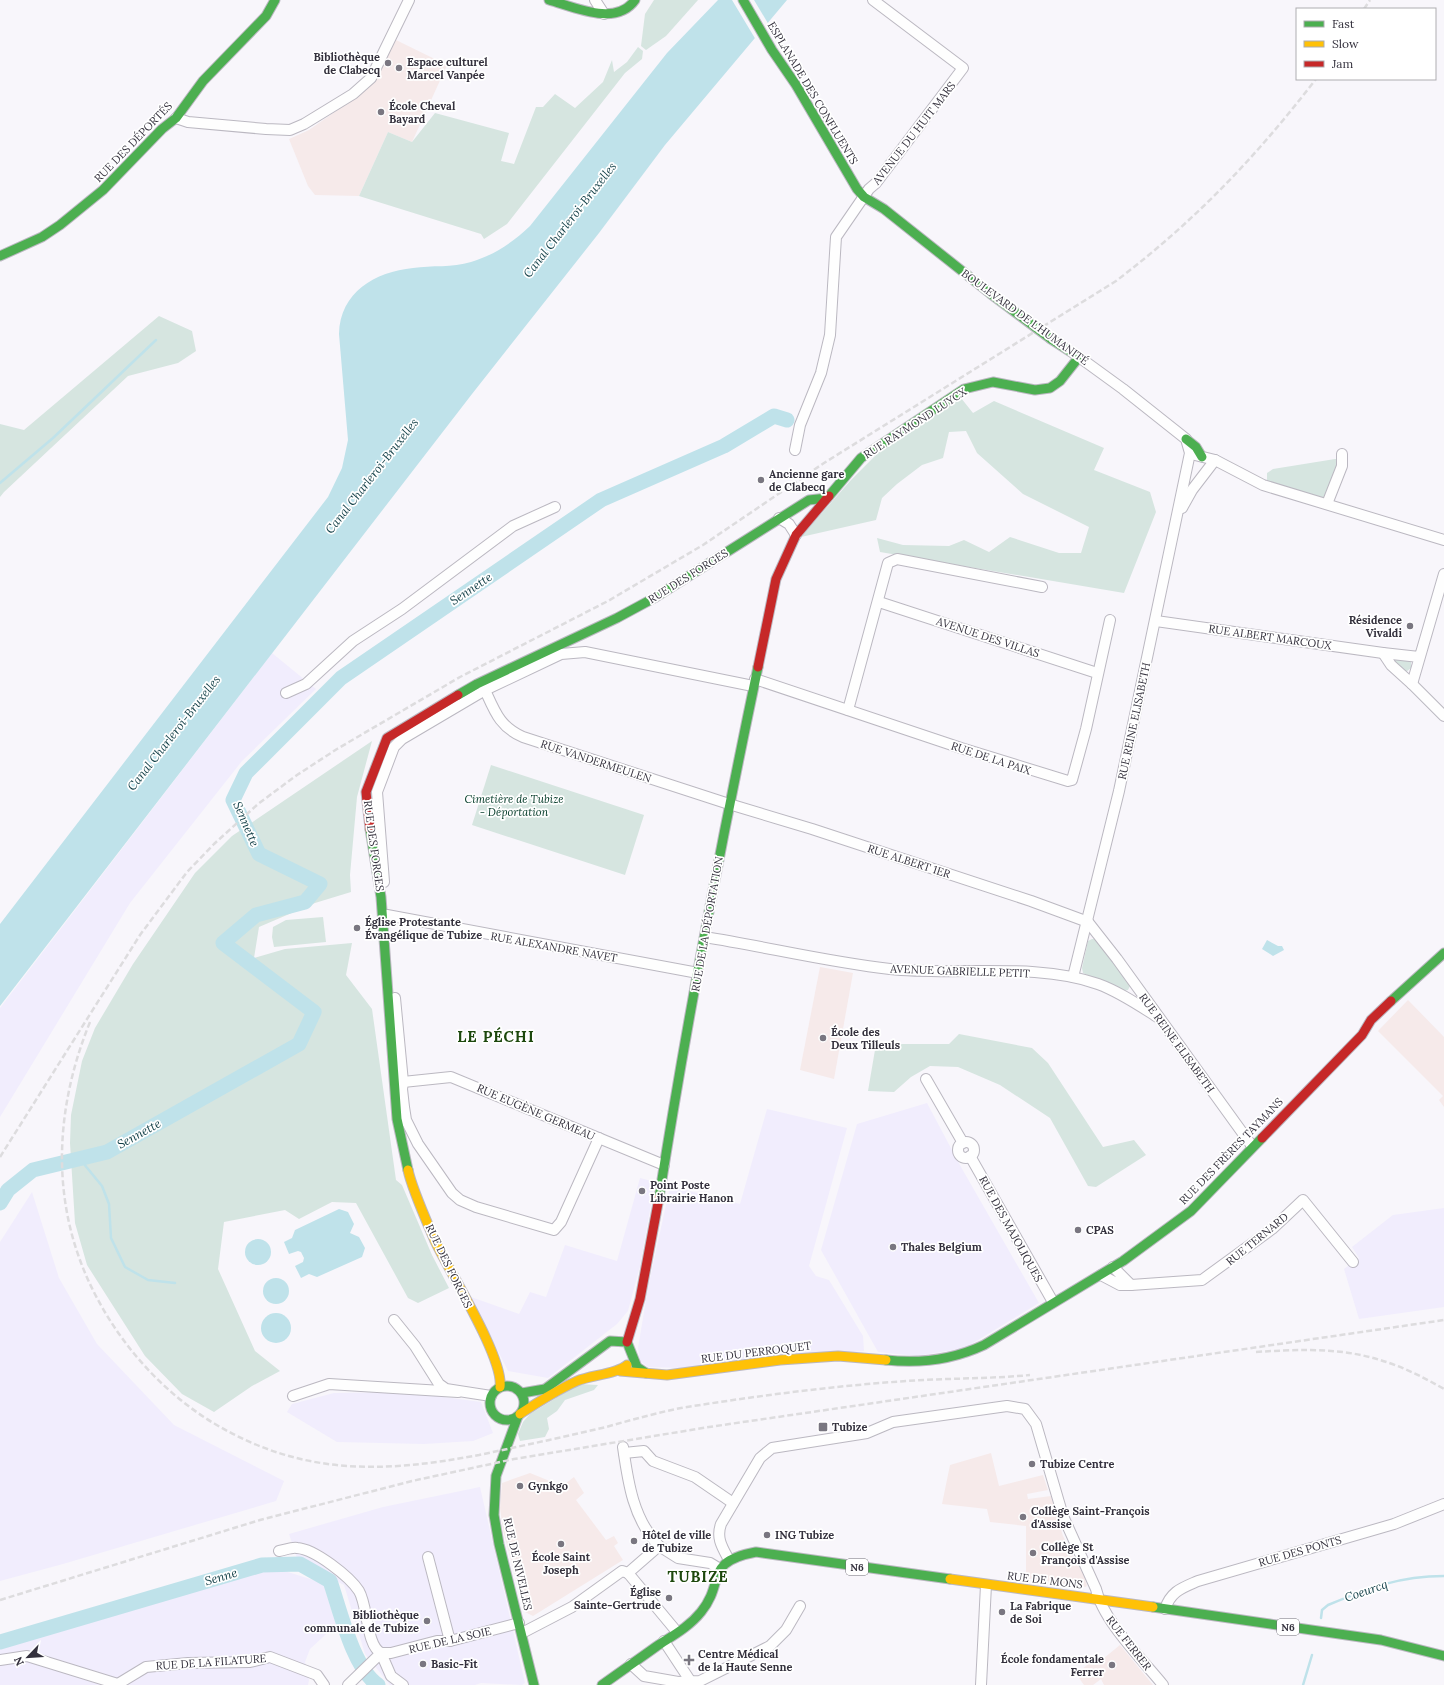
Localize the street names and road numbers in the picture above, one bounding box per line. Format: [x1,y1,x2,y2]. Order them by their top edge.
street label: ESPLANADE DES CONFLUENTS [765,19,861,167]
street label: AVENUE DU HUIT MARS [869,79,959,188]
street label: RUE DES DÉPORTÉS [91,99,175,185]
street label: BOULEVARD DE L'HUMANITÉ [959,266,1092,368]
street label: RUE RAYMOND LUYCX [861,384,970,462]
street label: RUE DES FORGES [645,546,731,606]
street label: AVENUE DES VILLAS [934,613,1041,660]
street label: RUE ALBERT MARCOUX [1208,621,1333,653]
street label: RUE REINE ELISABETH [1115,661,1153,781]
street label: RUE VANDERMEULEN [539,737,653,785]
street label: RUE DE LA PAIX [949,739,1033,778]
street label: RUE DES FORGES [361,800,387,892]
street label: RUE ALBERT 1ER [866,841,952,881]
street label: RUE DE LA DÉPORTATION [688,855,726,993]
street label: RUE ALEXANDRE NAVET [490,929,618,965]
street label: AVENUE GABRIELLE PETIT [889,962,1030,980]
street label: RUE REINE ELISABETH [1136,990,1218,1096]
street label: RUE EUGÈNE GERMEAU [475,1081,597,1143]
street label: RUE DES FRÈRES TAYMANS [1176,1095,1286,1207]
street label: RUE DES MAJOLIQUES [976,1174,1046,1284]
street label: RUE TERNARD [1223,1210,1291,1268]
street label: RUE DES FORGES [423,1222,475,1310]
street label: RUE DU PERROQUET [700,1338,812,1366]
street label: RUE DE NIVELLES [501,1516,535,1612]
street label: RUE DES PONTS [1257,1532,1343,1570]
road number: N6 [846,1559,868,1575]
street label: RUE DE MONS [1006,1568,1084,1592]
street label: RUE FERRER [1103,1613,1155,1673]
road number: N6 [1277,1619,1299,1635]
street label: RUE DE LA SOIE [407,1624,493,1656]
street label: RUE DE LA FILATURE [155,1651,267,1673]

